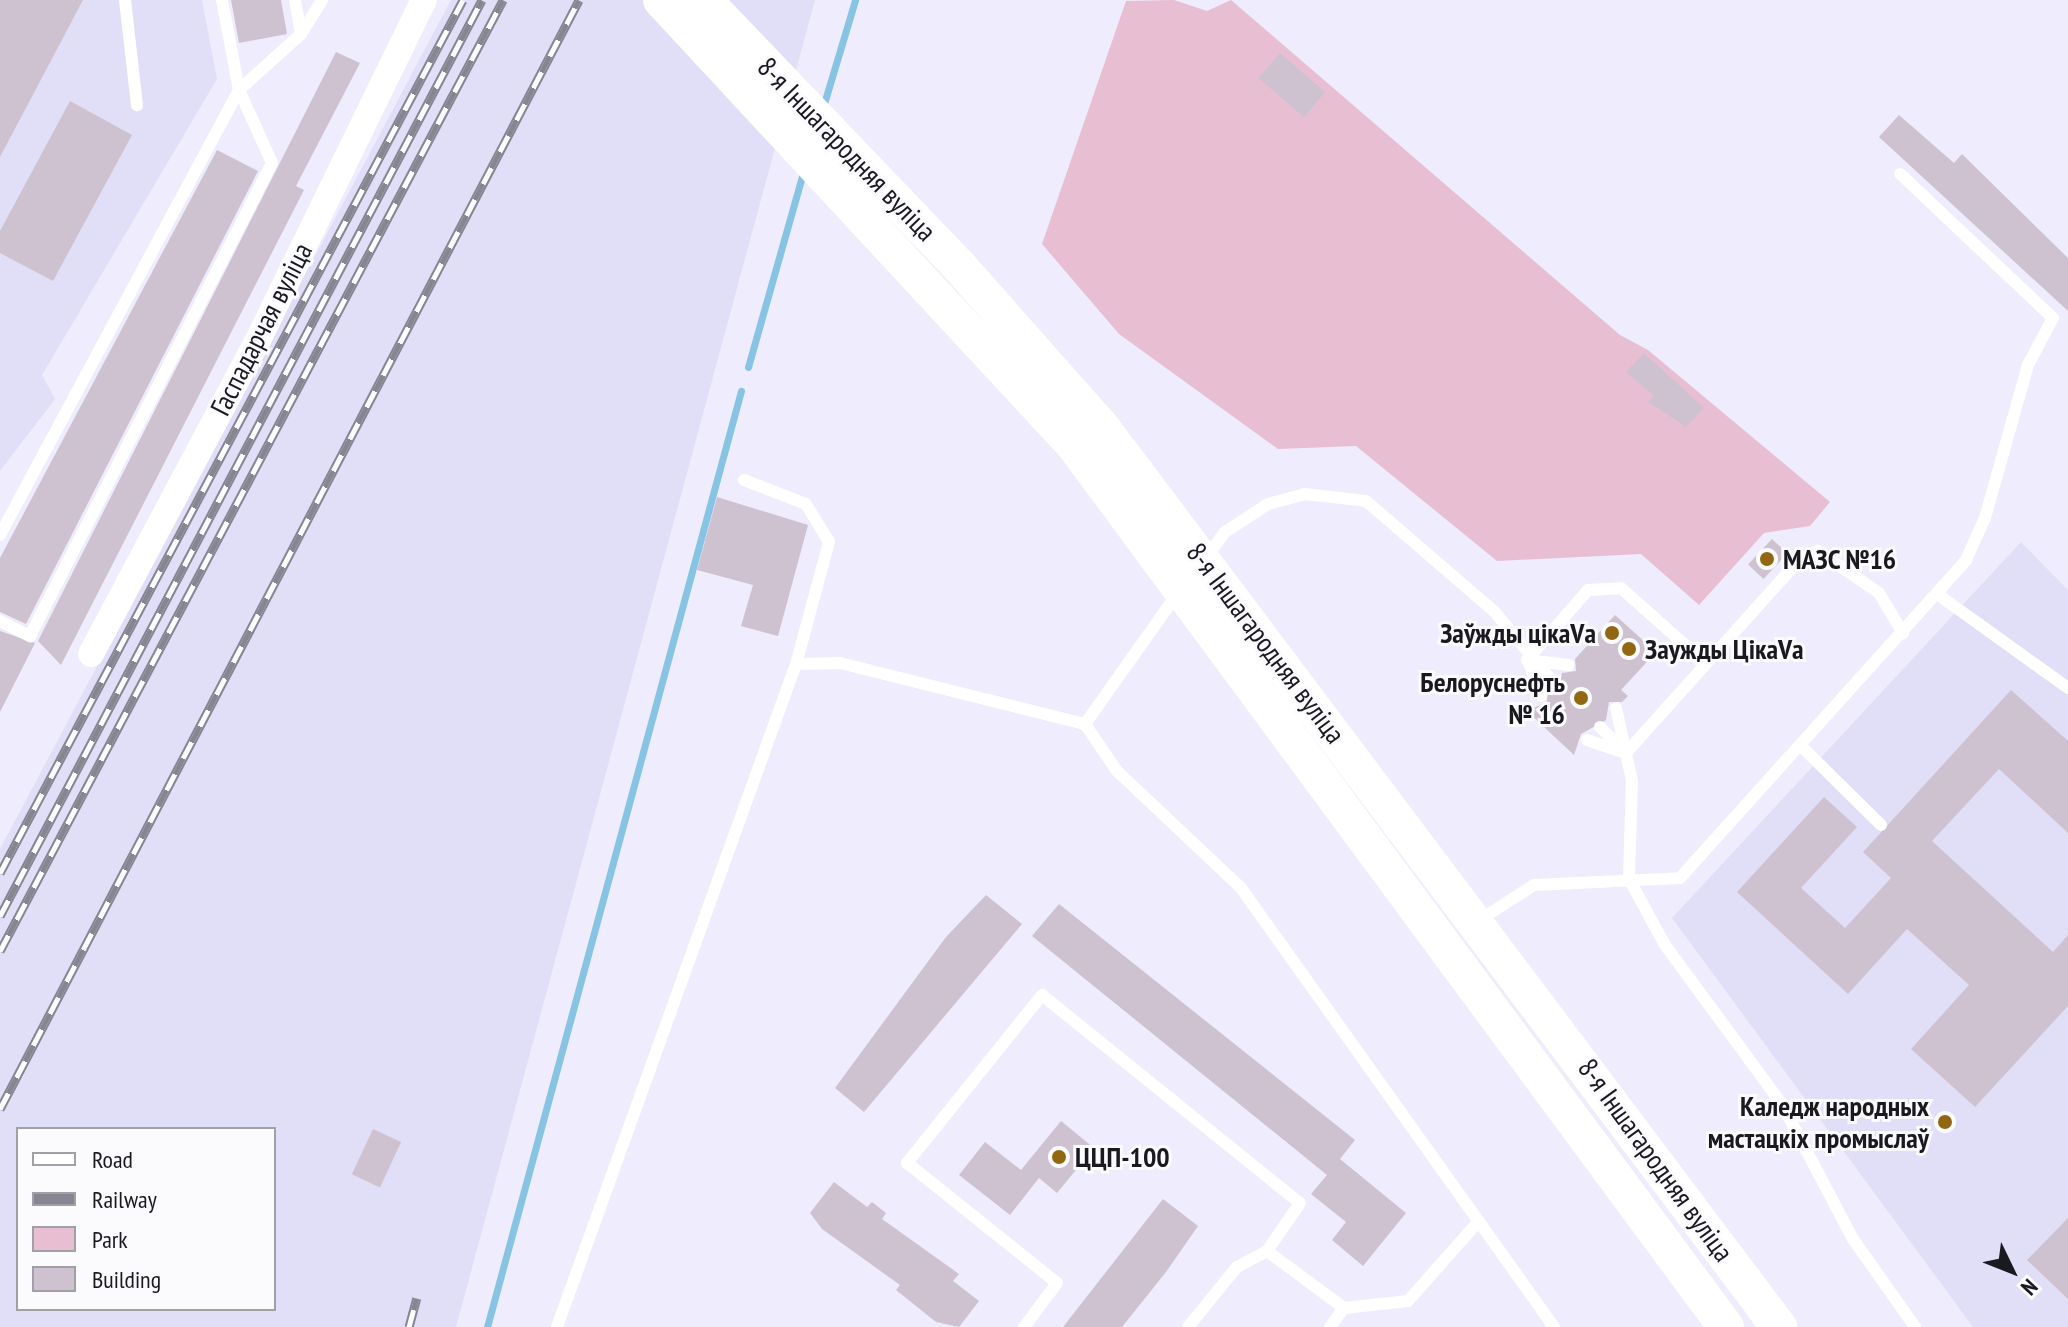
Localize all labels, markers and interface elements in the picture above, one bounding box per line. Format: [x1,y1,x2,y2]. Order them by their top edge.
street label: 8-я Іншагародняя вуліца [751,50,943,248]
street label: Гаспадарчая вуліца [203,237,319,421]
street label: 8-я Іншагародняя вуліца [1180,536,1352,750]
place label: МАЗС №16 [1783,542,1897,576]
marker: МАЗС №16 [1758,550,1776,568]
place label: Заўжды цікаVа [1440,616,1596,650]
marker: Заўжды цікаVа [1603,624,1621,642]
place label: Заужды ЦікаVа [1645,632,1804,666]
marker: Заужды ЦікаVа [1620,640,1638,658]
place label: Белоруснефть № 16 [1420,665,1565,731]
marker: Белоруснефть № 16 [1572,689,1590,707]
street label: 8-я Іншагародняя вуліца [1571,1052,1741,1268]
place label: Каледж народных мастацкіх промыслаў [1707,1089,1929,1155]
marker: Каледж народных мастацкіх промыслаў [1936,1113,1954,1131]
legend [16,1127,276,1311]
place label: ЦЦП-100 [1075,1140,1170,1174]
text: Road [92,1144,133,1175]
marker: ЦЦП-100 [1050,1148,1068,1166]
text: Railway [92,1184,157,1215]
text: Park [92,1224,128,1255]
north arrow [1972,1231,2052,1311]
text: Building [92,1264,161,1295]
text: N [2015,1273,2044,1301]

